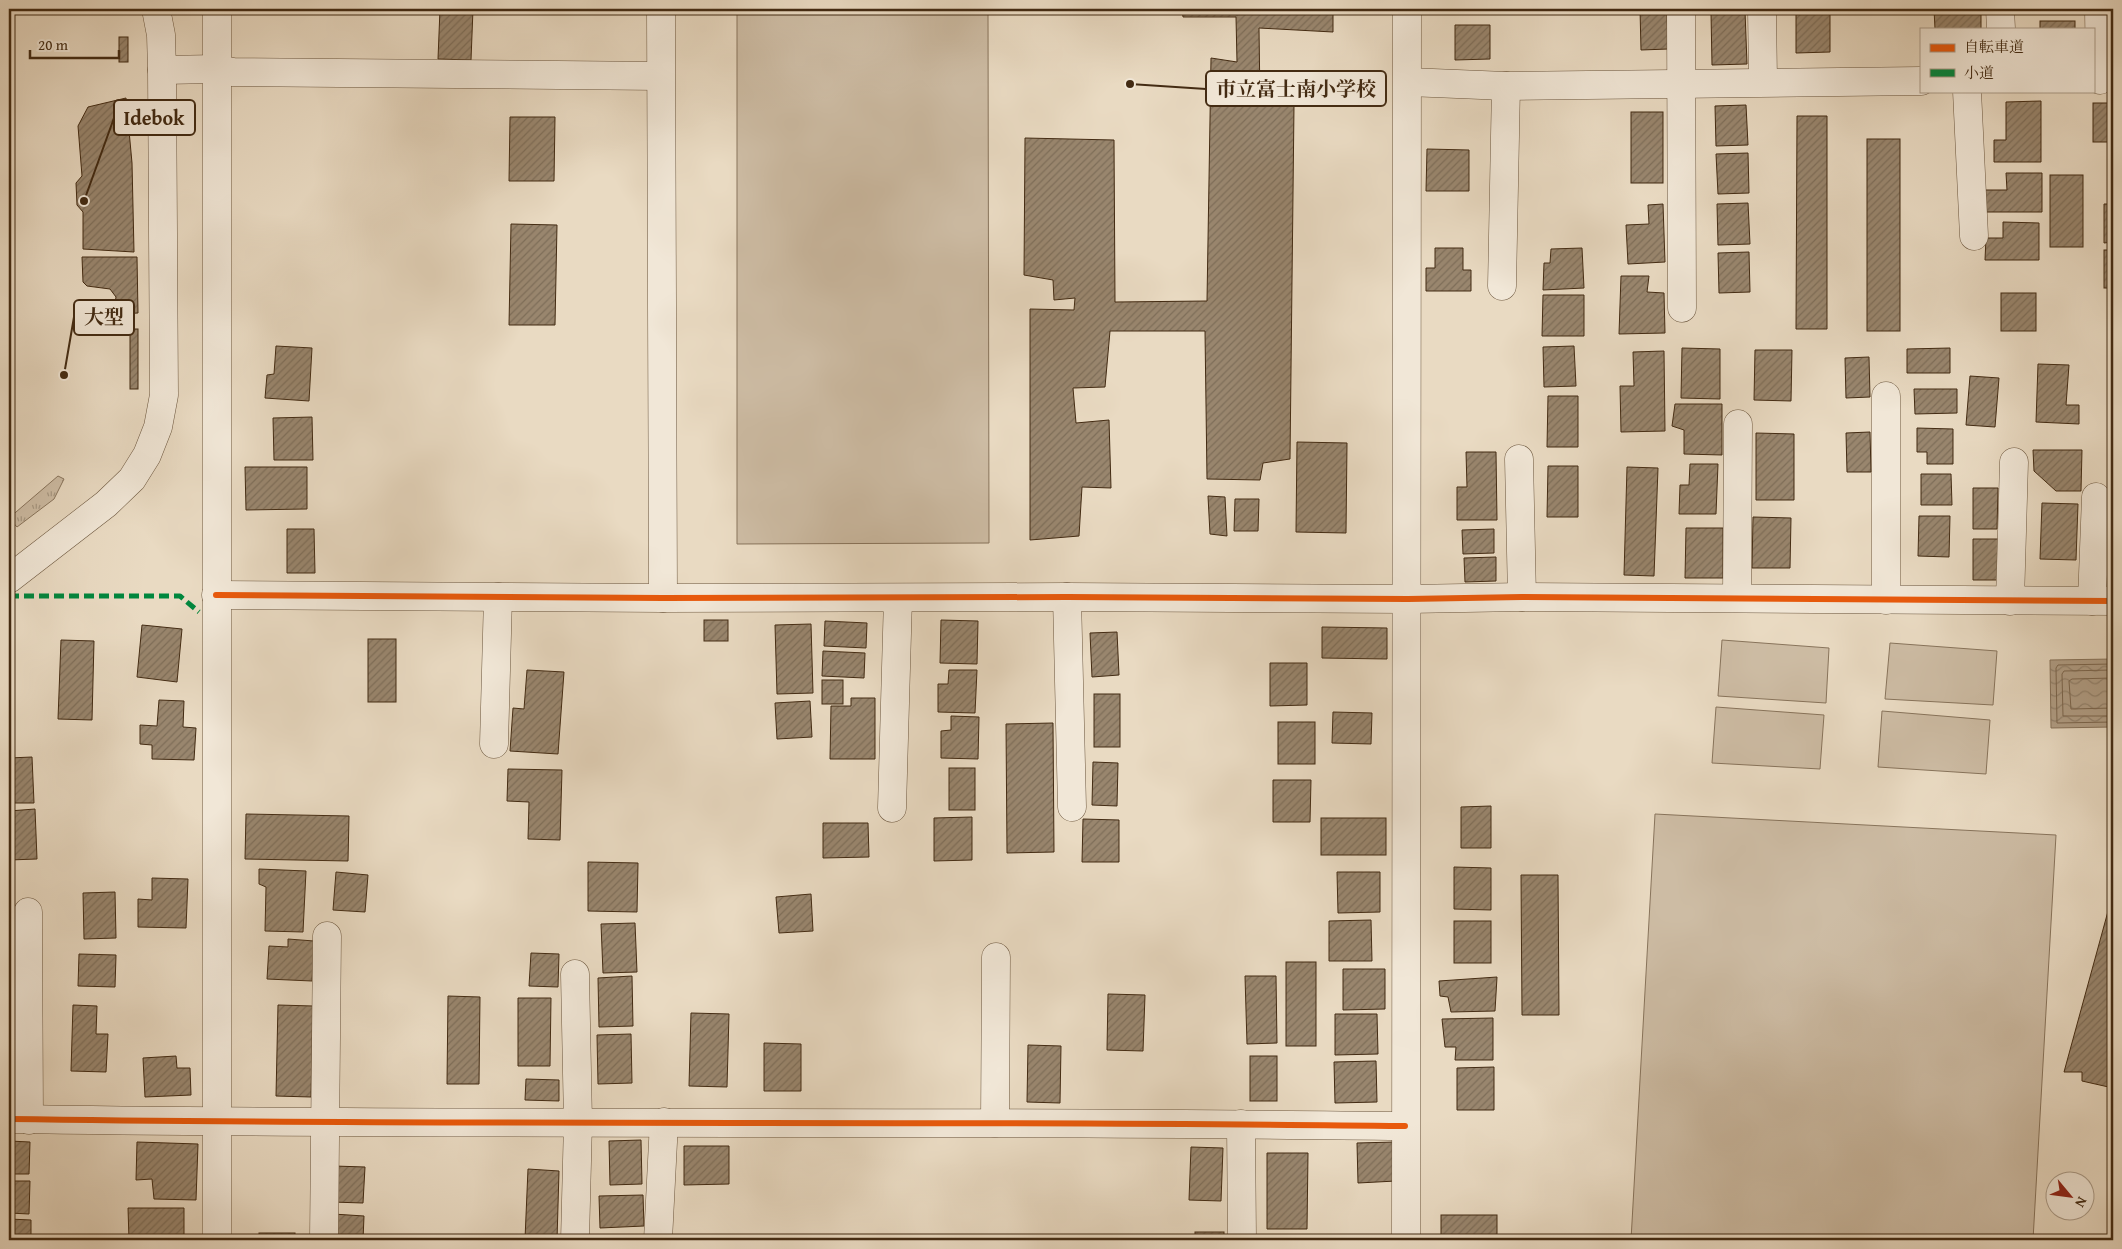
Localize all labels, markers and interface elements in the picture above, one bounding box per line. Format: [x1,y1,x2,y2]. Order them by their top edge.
scale bar [30,28,119,60]
legend [1920,28,2094,92]
text: 20 m [38,34,69,55]
text: 自転車道 [1964,36,2024,57]
text: 小道 [1964,62,1994,83]
callout: 市立富士南小学校 [1206,71,1386,106]
text: 市立富士南小学校 [1216,74,1376,103]
callout: Idebok [114,100,195,135]
text: Idebok [124,103,185,132]
callout: 大型 [74,300,134,335]
text: 大型 [84,302,124,331]
north arrow [2044,1172,2094,1222]
text: N [2070,1193,2092,1212]

